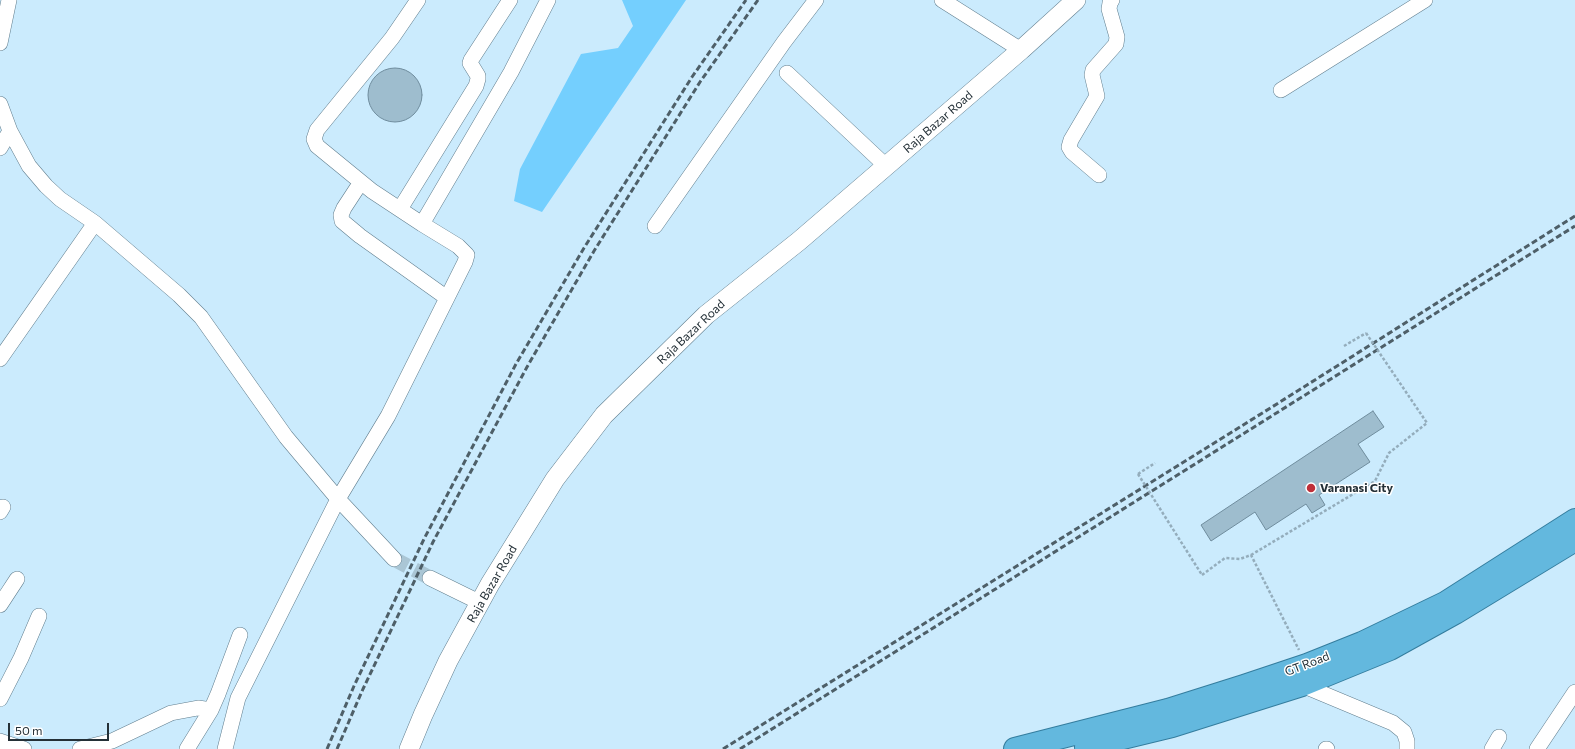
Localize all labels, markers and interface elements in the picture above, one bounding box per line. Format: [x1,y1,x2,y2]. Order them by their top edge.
street label: Raja Bazar Road [900,88,976,156]
street label: Raja Bazar Road [654,297,728,367]
place label: Varanasi City [1320,481,1393,495]
marker: Varanasi City [1305,482,1317,494]
street label: Raja Bazar Road [464,543,520,625]
street label: GT Road [1283,649,1331,679]
scale bar [10,715,111,741]
text: 50 m [15,723,43,737]

